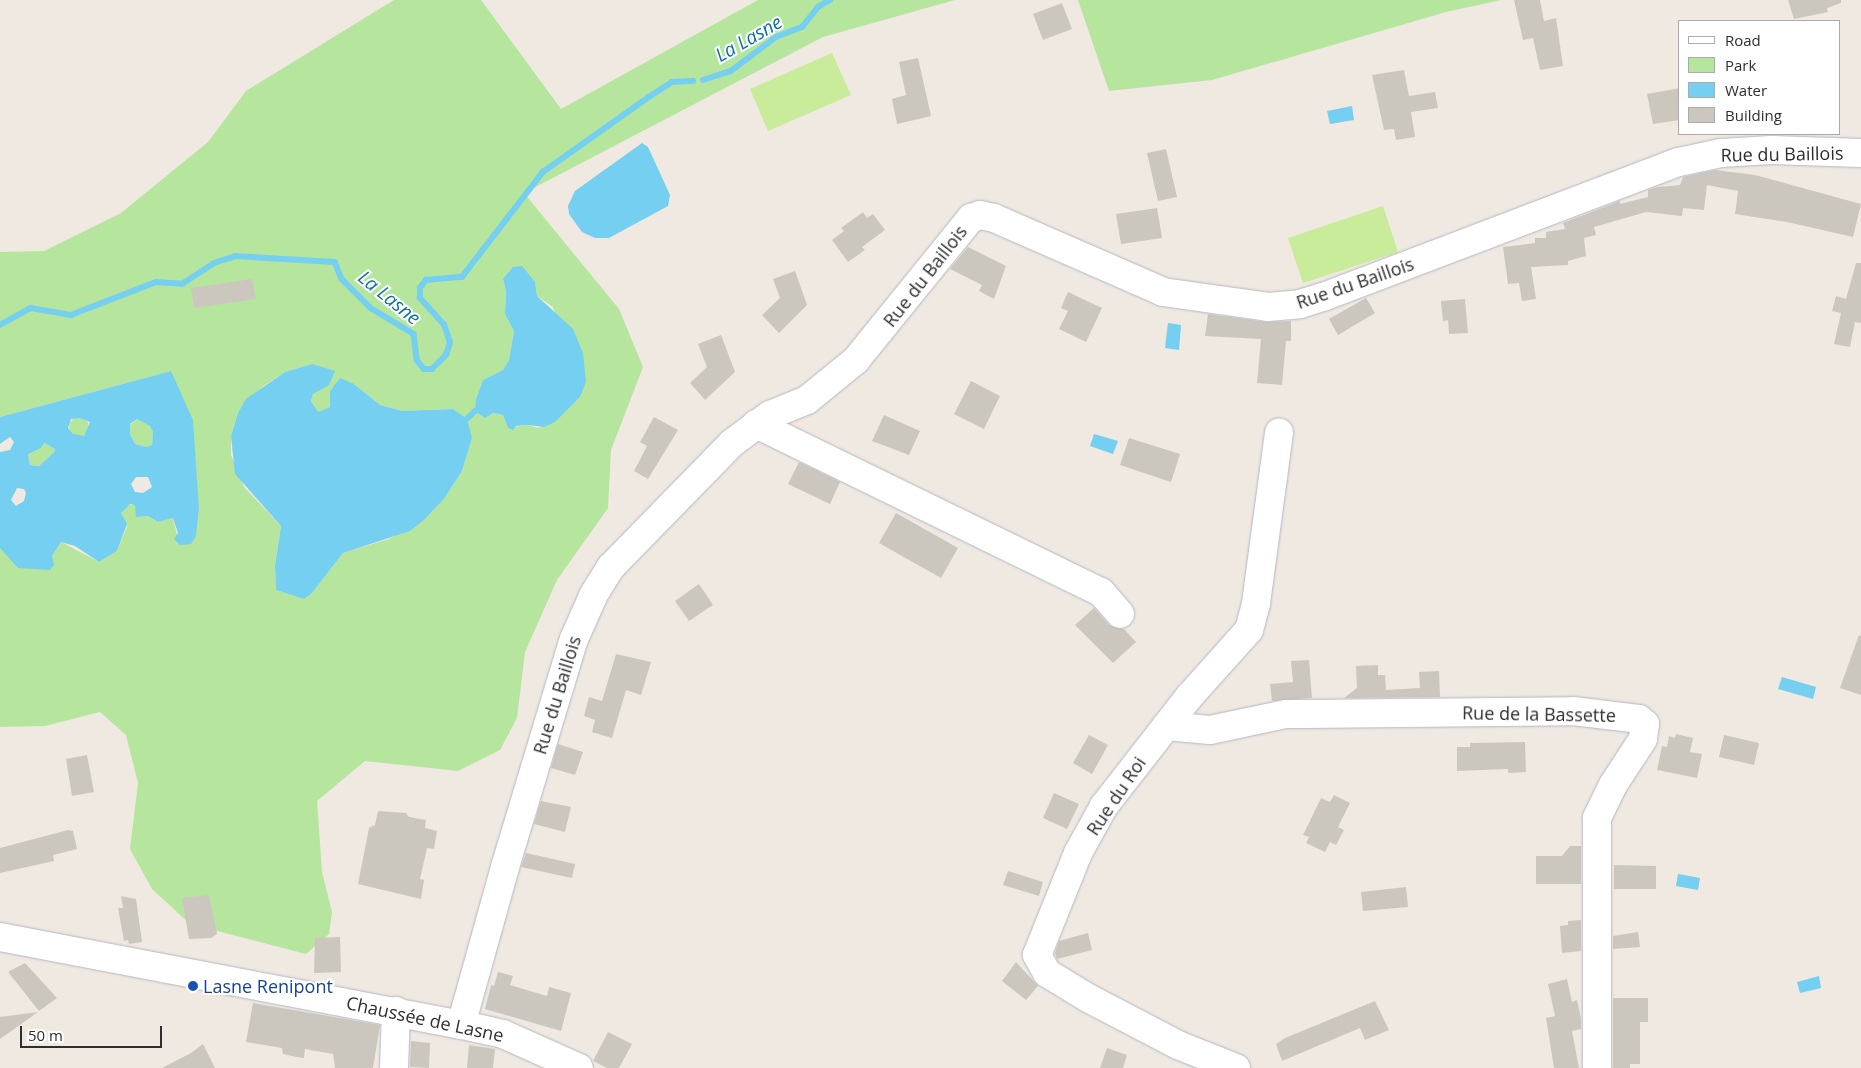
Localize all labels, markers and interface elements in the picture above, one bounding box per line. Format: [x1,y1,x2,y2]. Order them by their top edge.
water label: La Lasne [712,11,786,67]
legend [1678,20,1841,135]
text: Road [1725,30,1761,50]
text: Park [1725,55,1756,75]
text: Water [1725,80,1767,100]
text: Building [1725,105,1782,125]
street label: Rue du Baillois [1720,142,1844,166]
street label: Rue du Baillois [879,221,971,331]
street label: Rue du Baillois [1293,253,1417,313]
water label: La Lasne [353,266,425,330]
street label: Rue du Baillois [529,633,585,757]
street label: Rue de la Bassette [1462,702,1616,726]
street label: Rue du Roi [1082,753,1150,839]
place label: Lasne Renipont [203,975,333,997]
marker: Lasne Renipont [187,980,199,992]
street label: Chaussée de Lasne [344,992,506,1046]
scale bar [22,1016,165,1048]
text: 50 m [28,1025,63,1045]

